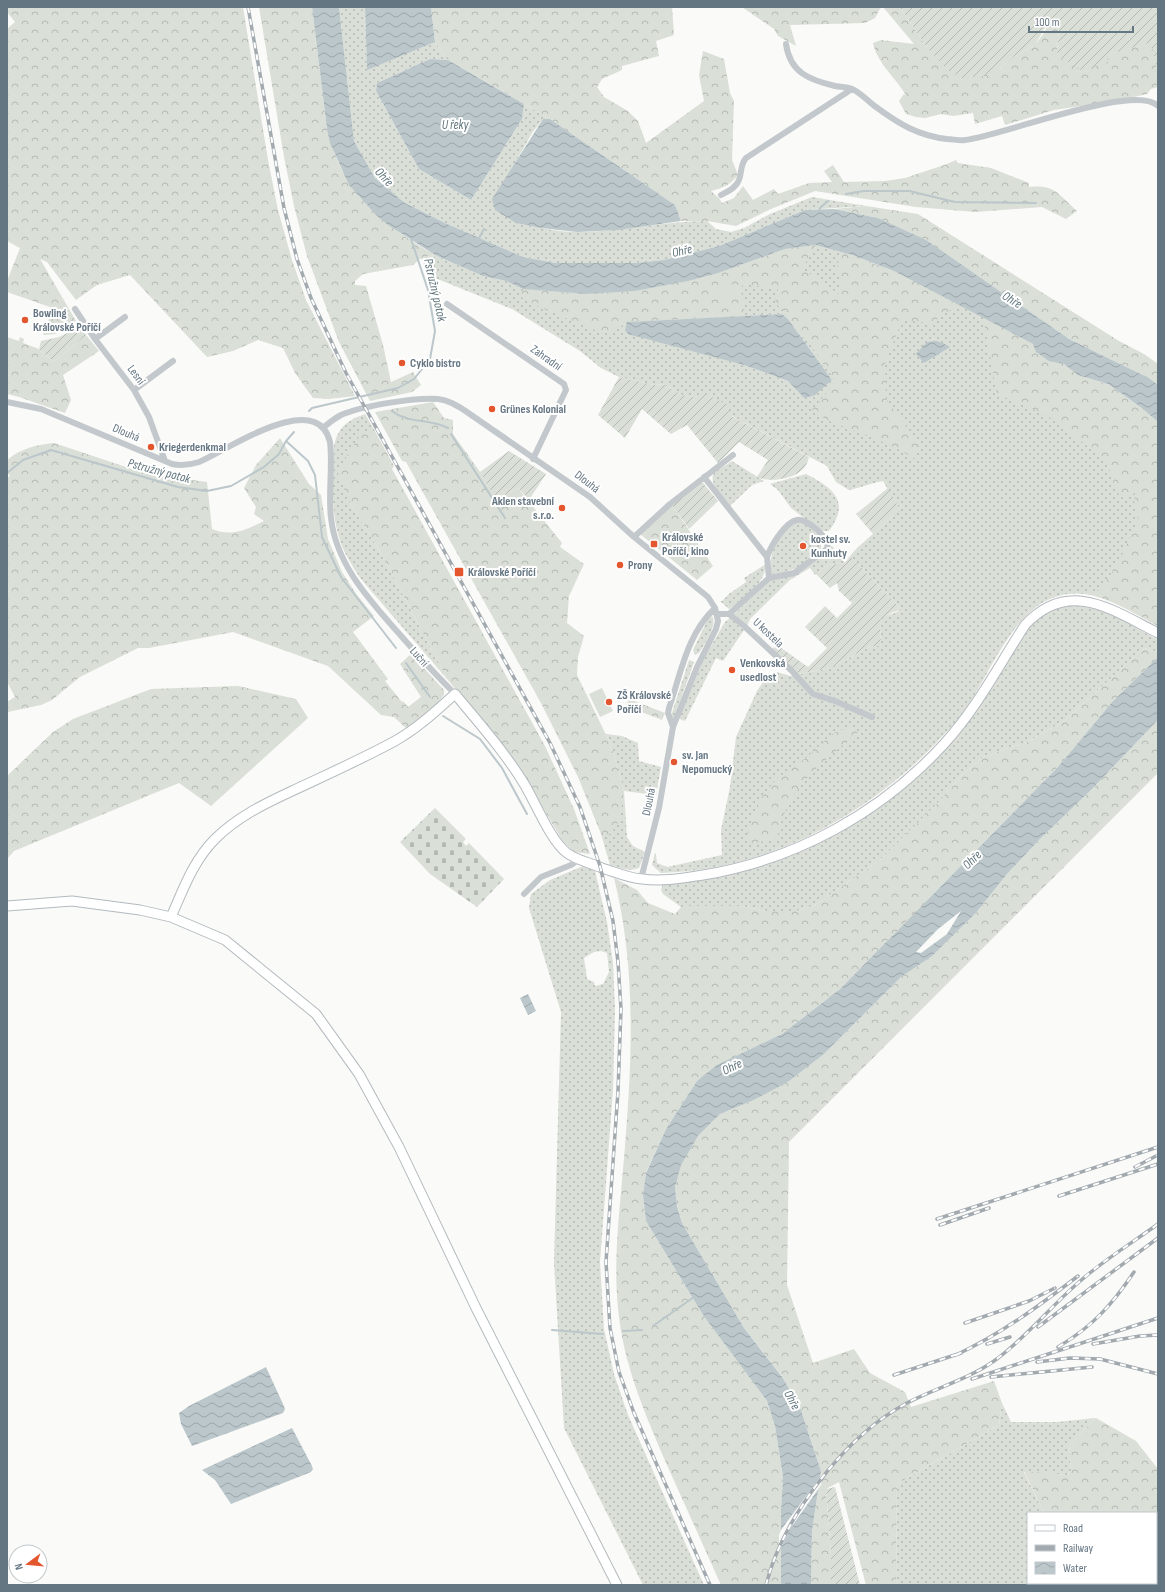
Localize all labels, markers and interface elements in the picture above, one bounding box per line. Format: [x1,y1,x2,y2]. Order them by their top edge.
scale bar [1029,8,1133,34]
text: 100 m [1035,15,1060,30]
water label: U řeky [442,117,469,133]
water label: Ohře [371,164,397,190]
water label: Ohře [670,241,694,261]
water label: Pstružný potok [420,257,450,324]
water label: Ohře [999,288,1025,312]
place label: Bowling Královské Poříčí [33,306,101,335]
marker: Bowling Královské Poříčí [20,315,30,325]
street label: Zahradní [527,342,565,375]
place label: Cyklo bistro [410,356,461,371]
marker: Cyklo bistro [397,358,407,368]
street label: Lesní [124,362,149,388]
place label: Grünes Kolonial [500,402,566,417]
marker: Grünes Kolonial [487,404,497,414]
street label: Dlouhá [110,421,142,446]
place label: Kriegerdenkmal [159,440,226,455]
marker: Kriegerdenkmal [146,442,156,452]
water label: Pstružný potok [126,455,193,487]
street label: Dlouhá [571,468,603,497]
place label: Aklen stavební s.r.o. [491,494,555,523]
marker: Aklen stavební s.r.o. [557,503,567,513]
place label: Královské Poříčí, kino [662,530,709,559]
place label: kostel sv. Kunhuty [811,532,851,561]
marker: Královské Poříčí, kino [649,539,659,549]
marker: kostel sv. Kunhuty [798,541,808,551]
place label: Prony [628,558,652,573]
marker: Prony [615,560,625,570]
place label: Královské Poříčí [468,565,536,580]
marker: Královské Poříčí [453,566,465,578]
street label: U kostela [749,615,787,651]
street label: Luční [406,644,432,671]
place label: Venkovská usedlost [740,656,786,685]
marker: Venkovská usedlost [727,665,737,675]
place label: ZŠ Královské Poříčí [617,688,671,717]
marker: ZŠ Královské Poříčí [604,697,614,707]
place label: sv. Jan Nepomucký [682,748,732,777]
marker: sv. Jan Nepomucký [669,757,679,767]
street label: Dlouhá [639,787,659,817]
water label: Ohře [959,847,985,873]
water label: Ohře [719,1055,745,1079]
water label: Ohře [780,1387,804,1413]
legend [1027,1512,1157,1584]
text: Road [1063,1521,1083,1536]
text: Railway [1063,1541,1094,1556]
north arrow [8,1544,48,1584]
text: Water [1063,1561,1087,1576]
text: N [12,1562,26,1571]

